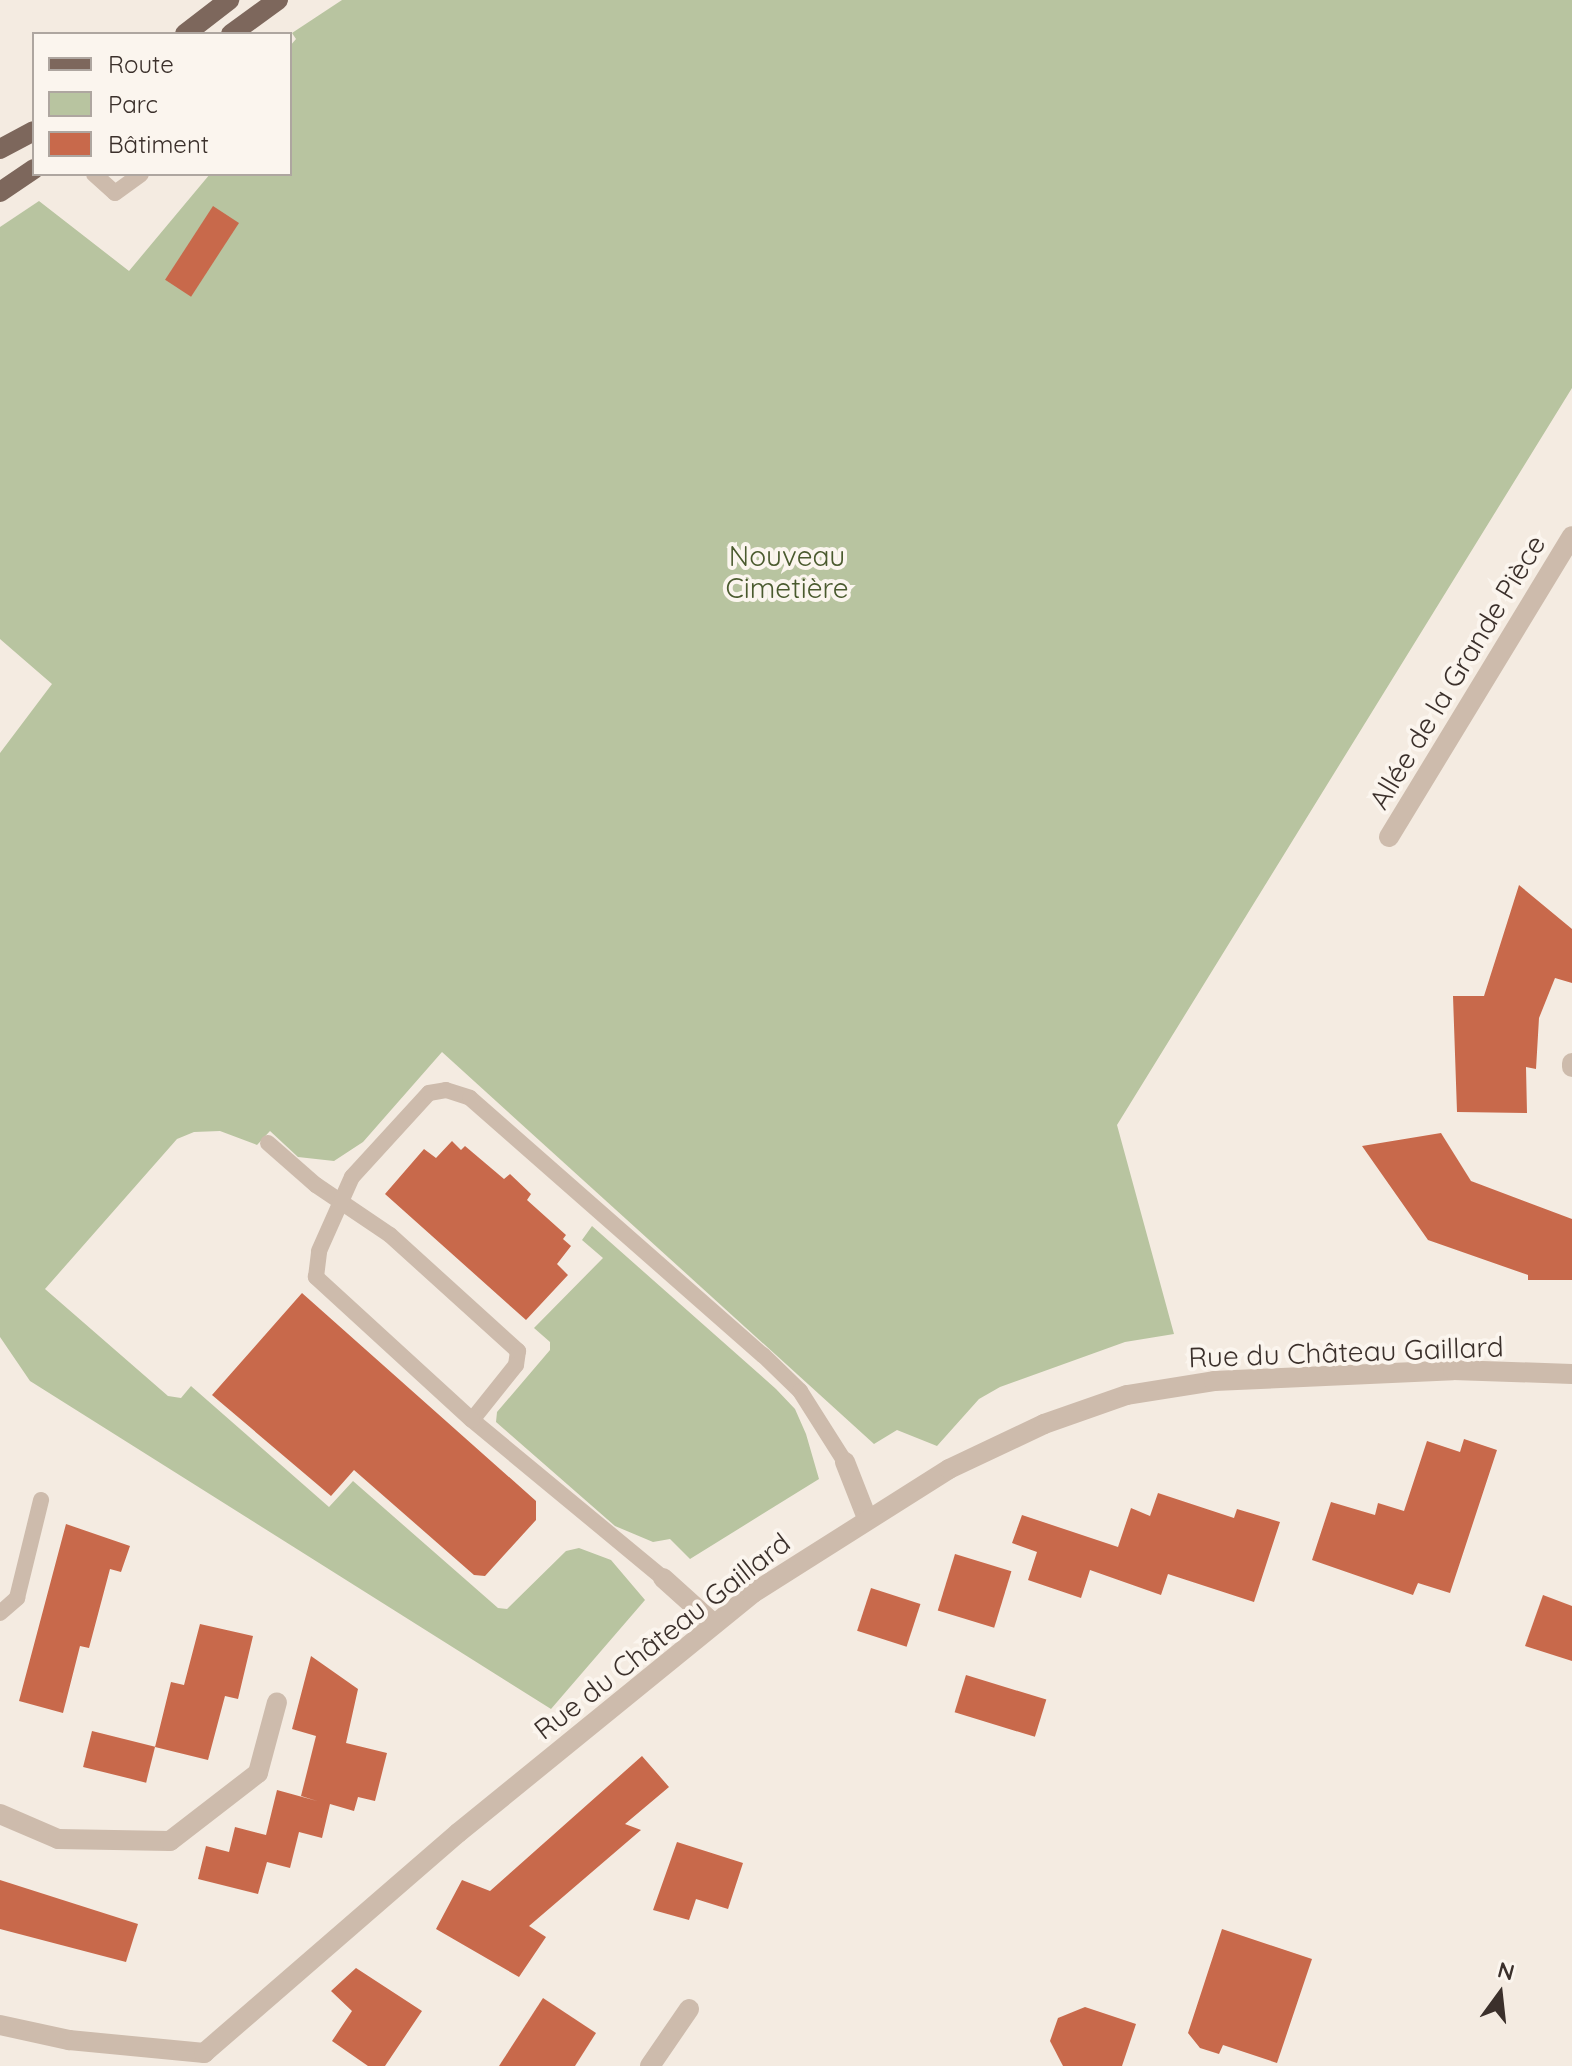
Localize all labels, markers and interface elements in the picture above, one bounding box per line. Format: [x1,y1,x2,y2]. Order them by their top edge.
legend [32,32,292,176]
text: Route [108,49,174,79]
text: Parc [108,89,158,119]
text: Bâtiment [108,129,209,159]
street label: Allée de la Grande Pièce [1362,529,1552,815]
park label: Nouveau Cimetière [726,539,848,605]
street label: Rue du Château Gaillard [1188,1330,1504,1374]
street label: Rue du Château Gaillard [527,1526,797,1746]
north arrow [1460,1954,1540,2034]
text: N [1495,1955,1518,1986]

